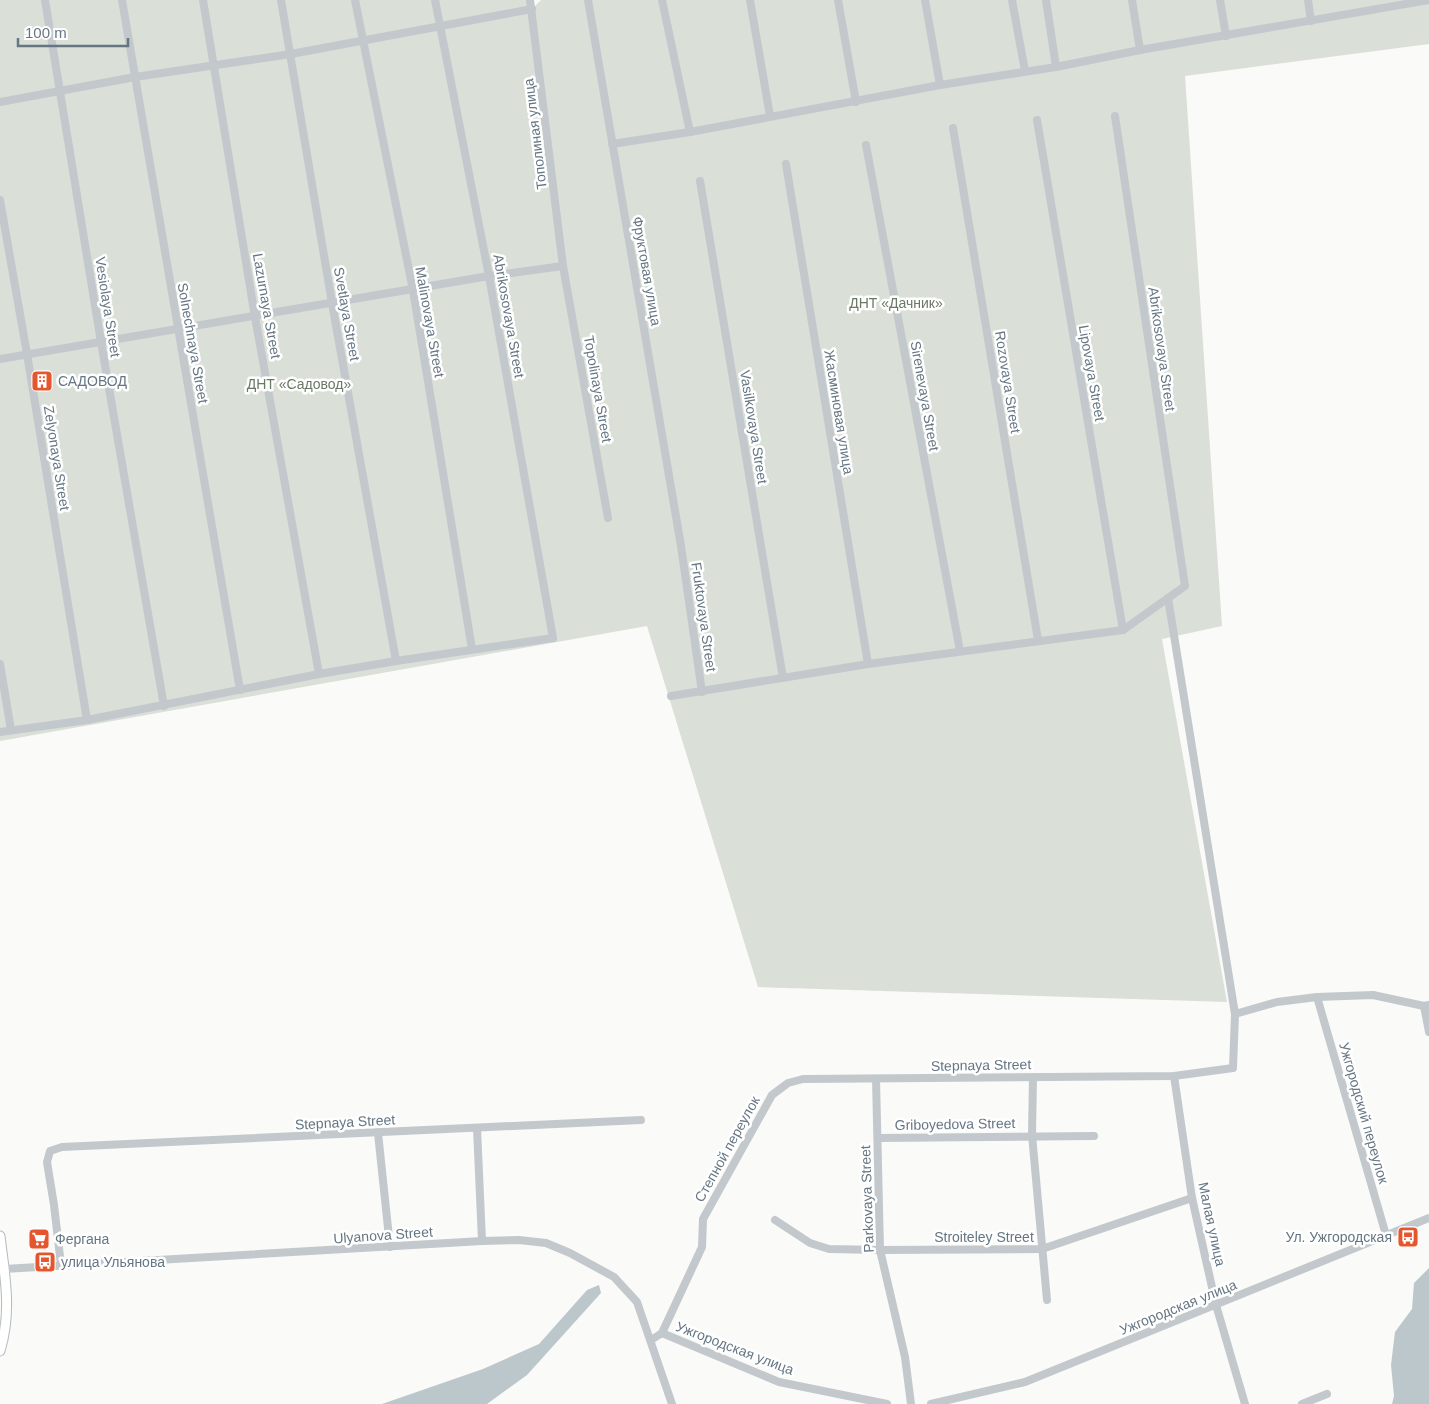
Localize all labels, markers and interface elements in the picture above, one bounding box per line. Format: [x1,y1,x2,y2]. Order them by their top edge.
scale bar [18,15,128,47]
text: 100 m [25,24,67,41]
street label: Тополиная улица [520,77,550,190]
street label: Фруктовая улица [630,215,665,327]
street label: Lazurnaya Street [250,252,284,360]
street label: Abrikosovaya Street [490,253,528,379]
street label: Vesiolaya Street [92,256,124,358]
street label: Malinovaya Street [412,265,448,379]
street label: Svetlaya Street [331,266,363,362]
street label: Solnechnaya Street [175,281,212,405]
street label: Abrikosovaya Street [1145,286,1179,412]
park label: ДНТ «Дачник» [849,295,943,311]
street label: Lipovaya Street [1076,324,1108,422]
street label: Rozovaya Street [992,330,1024,434]
street label: Topolinaya Street [581,334,615,444]
street label: Sirenevaya Street [907,340,943,452]
street label: Жасминовая улица [821,349,857,476]
building icon: САДОВОД [30,369,54,393]
street label: Vasilkovaya Street [737,369,771,485]
place label: САДОВОД [58,373,127,389]
park label: ДНТ «Садовод» [247,376,351,392]
street label: Zelyonaya Street [41,404,73,512]
street label: Fruktovaya Street [688,561,720,673]
street label: Ужгородский переулок [1336,1041,1392,1186]
street label: Stepnaya Street [931,1056,1031,1074]
street label: Степной переулок [691,1092,763,1205]
street label: Stepnaya Street [294,1111,396,1133]
street label: Griboyedova Street [895,1115,1016,1133]
street label: Parkovaya Street [857,1145,877,1253]
street label: Малая улица [1195,1181,1229,1268]
street label: Ulyanova Street [333,1224,433,1246]
bus stop icon: Ул. Ужгородская [1396,1225,1420,1249]
supermarket icon: Фергана [27,1227,51,1251]
street label: Stroiteley Street [934,1229,1034,1245]
place label: Ул. Ужгородская [1285,1229,1392,1245]
place label: Фергана [55,1231,110,1247]
bus stop icon: улица Ульянова [33,1250,57,1274]
place label: улица Ульянова [61,1254,165,1270]
street label: Ужгородская улица [1117,1276,1239,1338]
street label: Ужгородская улица [674,1318,796,1378]

